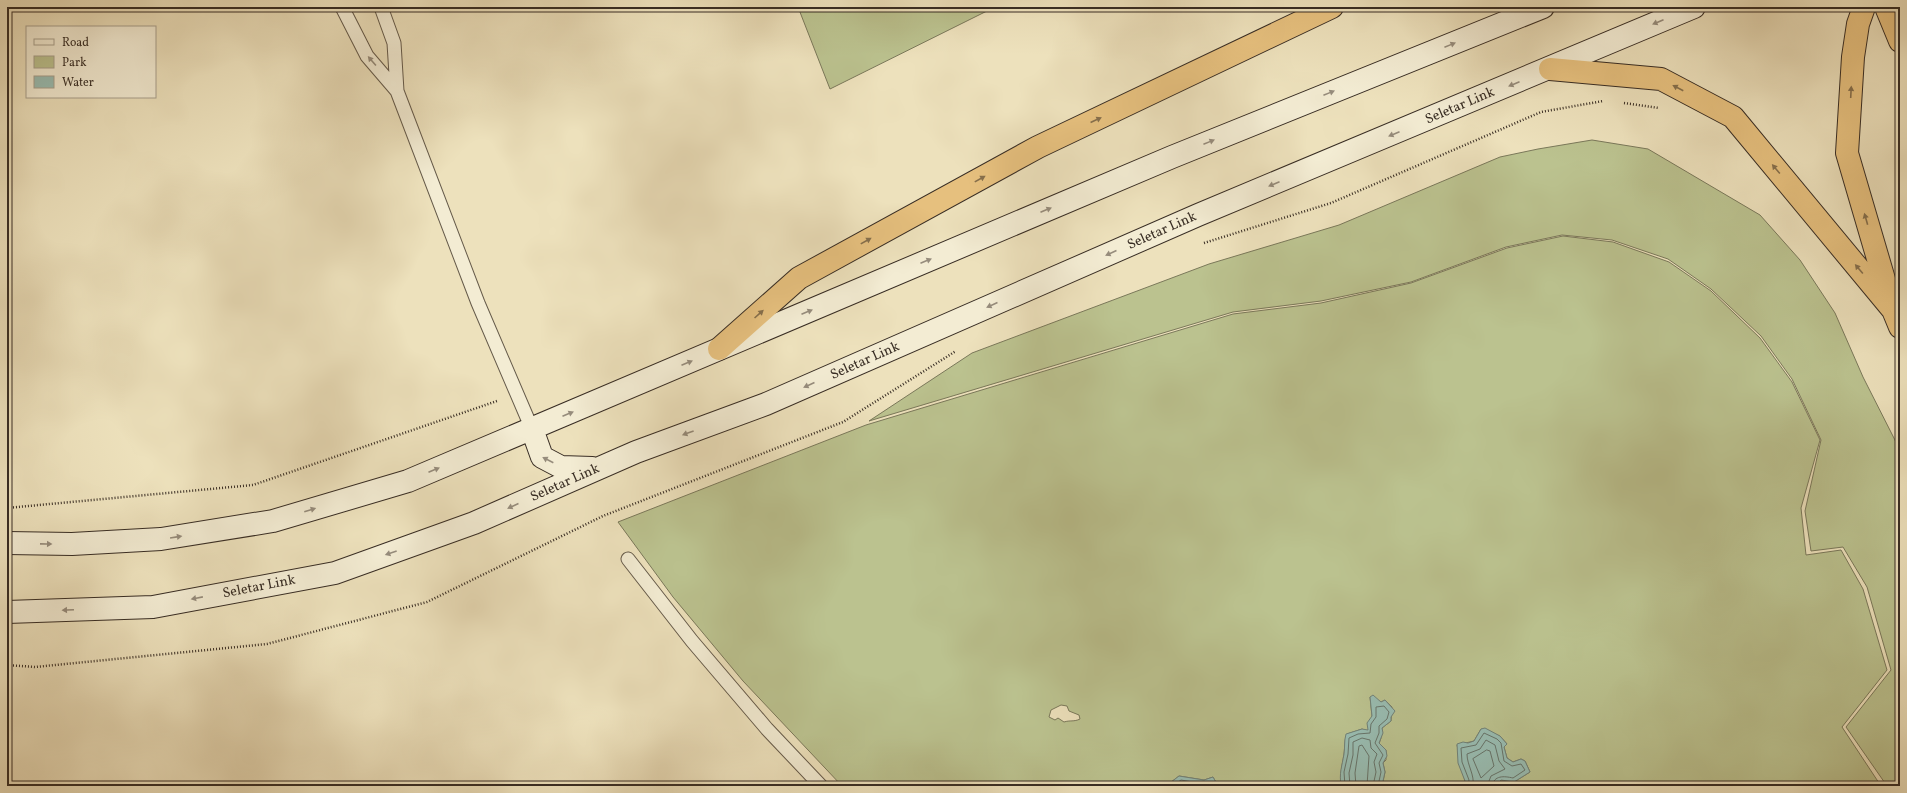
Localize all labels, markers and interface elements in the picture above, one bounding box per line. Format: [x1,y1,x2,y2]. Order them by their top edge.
one-way arrow [1652,20,1664,26]
legend [26,26,156,98]
text: Road [62,35,89,51]
one-way arrow [1444,41,1456,47]
text: Park [62,55,87,71]
one-way arrow [367,56,376,67]
text: Water [62,75,94,91]
one-way arrow [1508,81,1520,87]
street label: Seletar Link [1422,83,1498,129]
one-way arrow [1672,85,1684,91]
one-way arrow [1847,86,1854,98]
one-way arrow [1324,90,1336,96]
one-way arrow [1090,117,1101,123]
one-way arrow [1388,130,1400,137]
one-way arrow [1203,139,1214,145]
one-way arrow [1772,164,1781,175]
one-way arrow [974,176,986,182]
one-way arrow [1267,181,1279,187]
one-way arrow [1040,207,1052,213]
street label: Seletar Link [1124,207,1200,255]
one-way arrow [1863,213,1869,225]
one-way arrow [860,238,872,245]
one-way arrow [1106,250,1117,256]
one-way arrow [921,258,932,264]
one-way arrow [1855,264,1864,275]
one-way arrow [987,302,998,308]
one-way arrow [801,308,813,314]
one-way arrow [754,309,764,318]
street label: Seletar Link [827,337,903,385]
one-way arrow [682,359,694,365]
one-way arrow [803,383,815,389]
one-way arrow [562,410,574,416]
one-way arrow [682,430,694,436]
one-way arrow [542,457,554,464]
street label: Seletar Link [527,459,603,507]
one-way arrow [428,467,439,473]
one-way arrow [507,503,518,509]
one-way arrow [304,507,316,513]
one-way arrow [170,534,182,540]
one-way arrow [40,540,52,547]
one-way arrow [385,550,397,556]
street label: Seletar Link [221,571,297,603]
one-way arrow [191,596,203,602]
one-way arrow [61,607,74,613]

